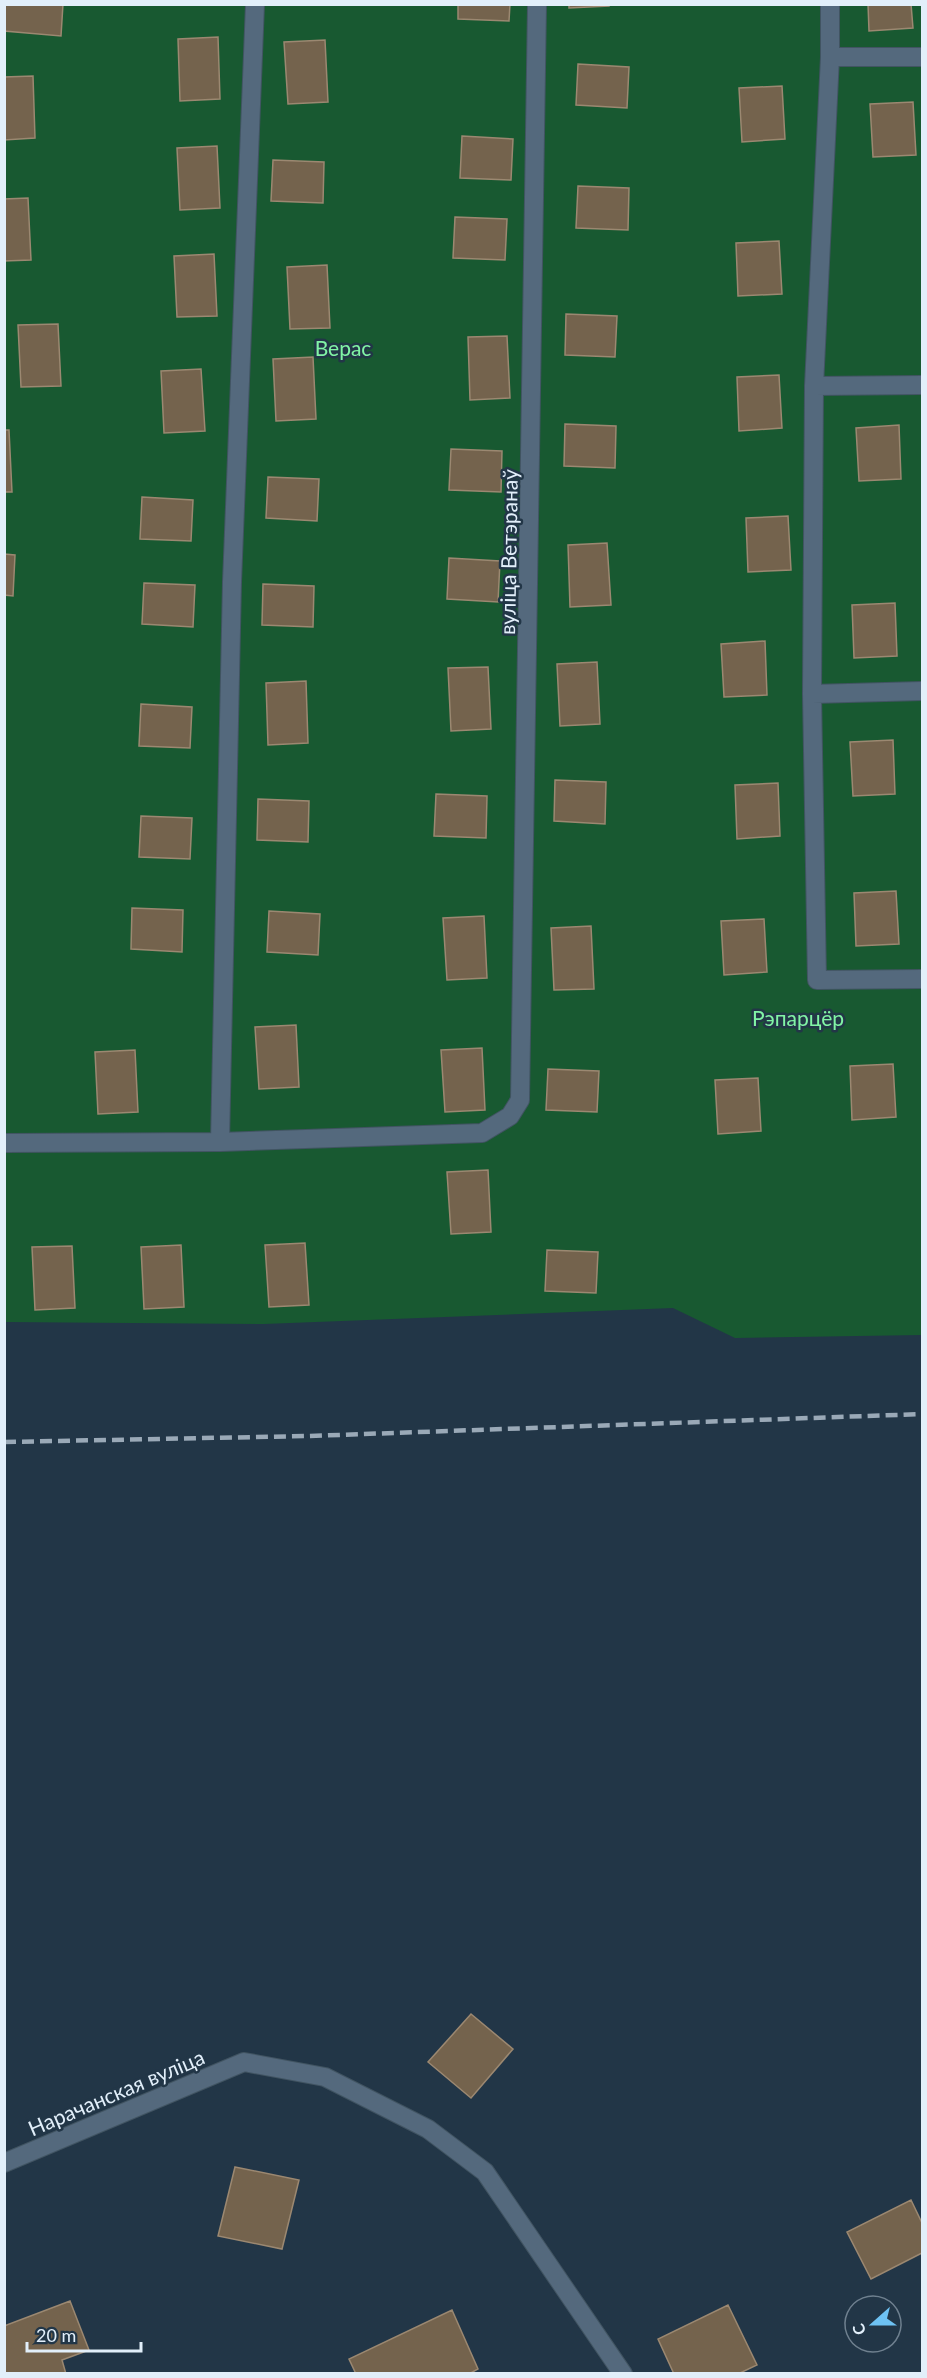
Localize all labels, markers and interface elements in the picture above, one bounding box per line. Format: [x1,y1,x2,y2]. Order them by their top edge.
park label: Верас [315,335,371,360]
street label: вуліца Ветэранаў [494,469,522,635]
park label: Рэпарцёр [752,1005,844,1030]
street label: Нарачанская вуліца [24,2044,208,2140]
north arrow [843,2294,903,2354]
scale bar [27,2315,141,2353]
text: С [848,2321,869,2338]
text: 20 m [36,2324,76,2346]

